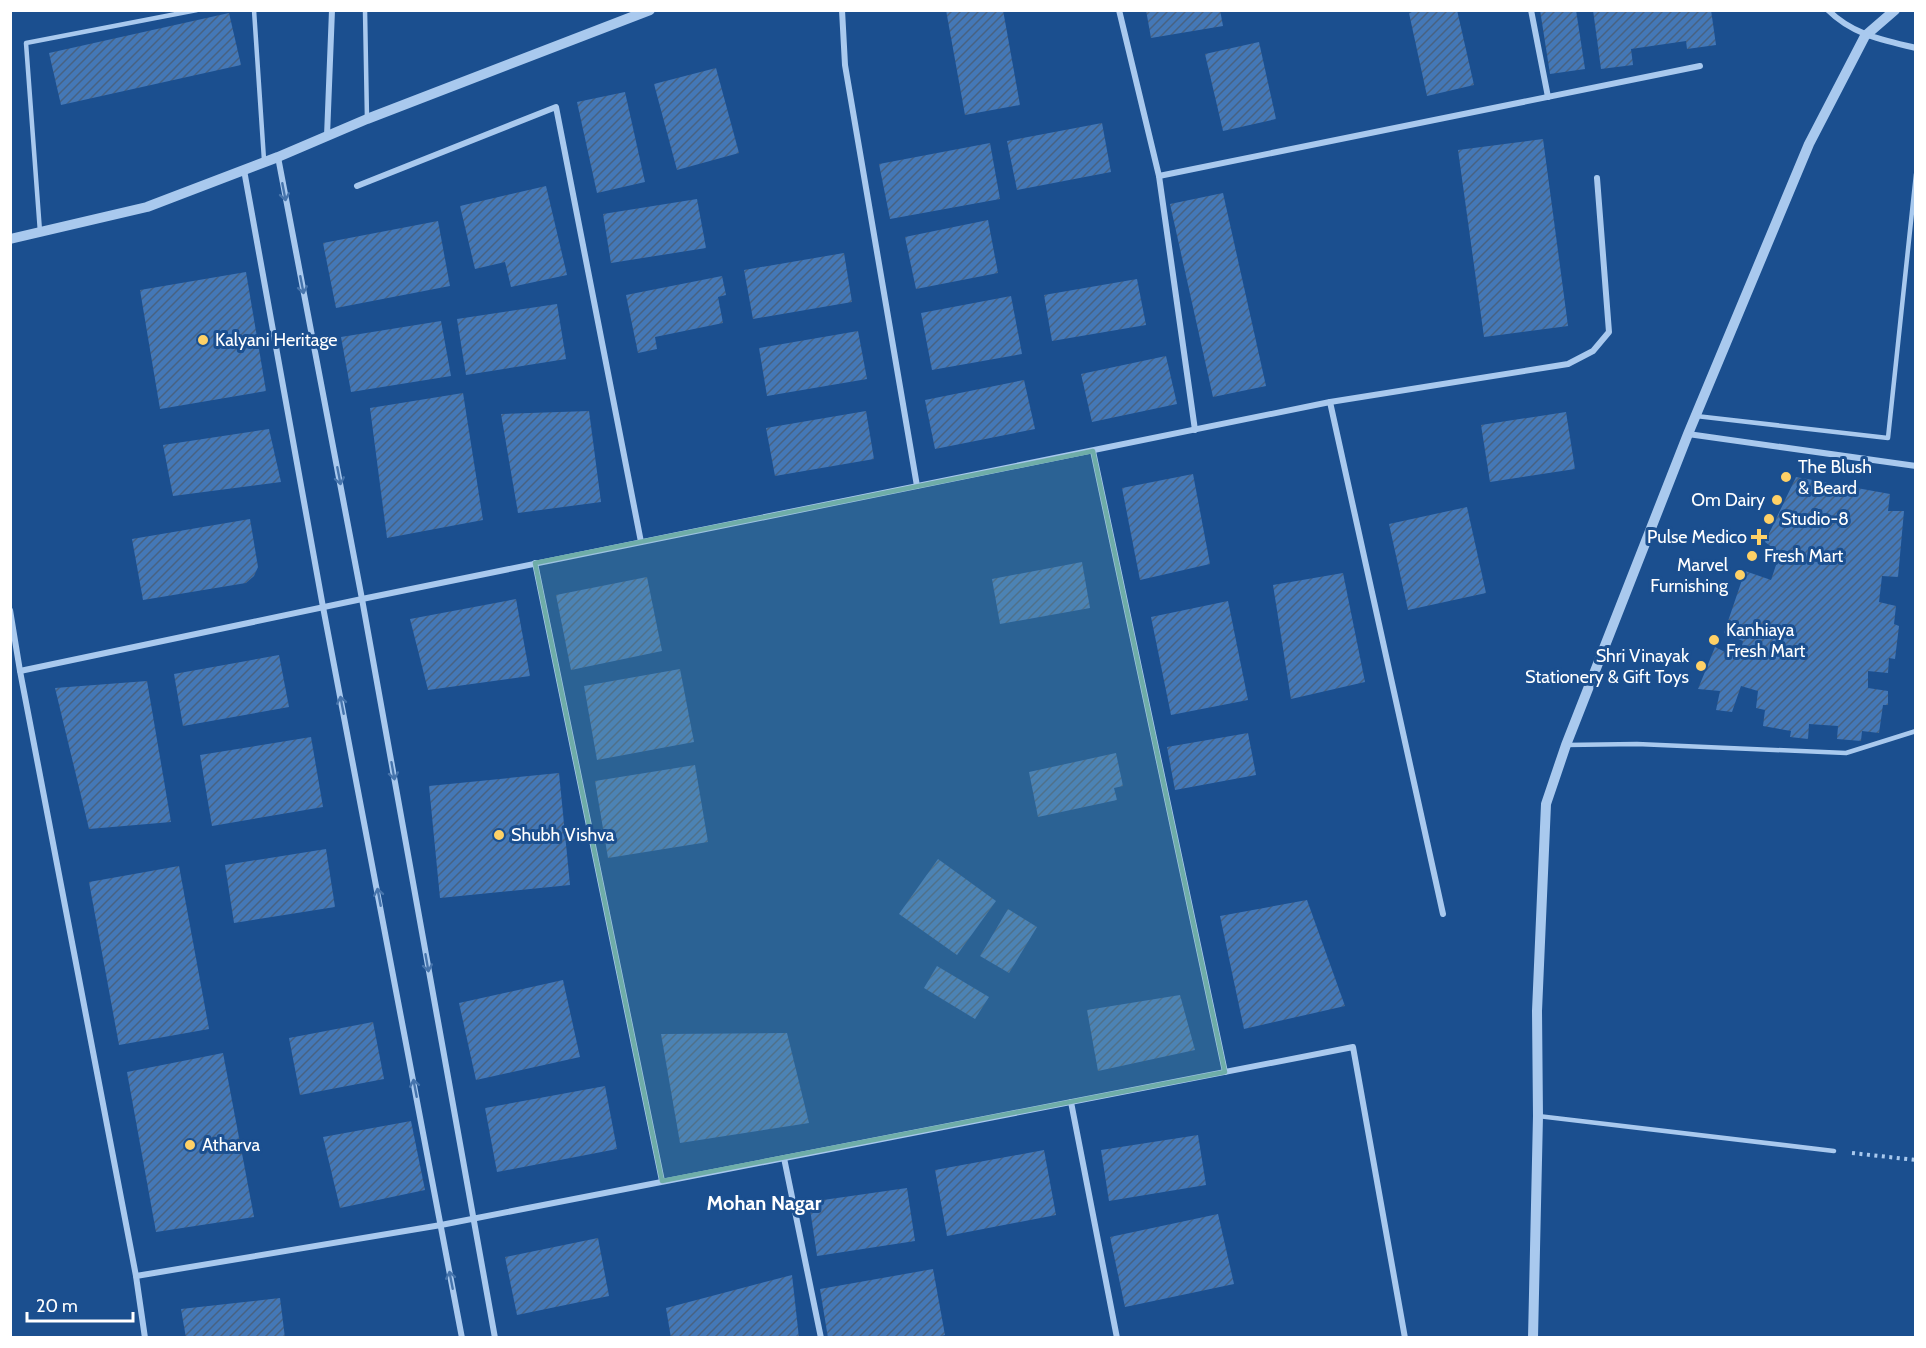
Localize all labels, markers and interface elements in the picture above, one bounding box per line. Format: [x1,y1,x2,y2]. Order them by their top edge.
one-way arrow [279,182,290,201]
one-way arrow [297,274,308,294]
place label: Kalyani Heritage [215,329,338,351]
marker: Kalyani Heritage [196,333,210,347]
place label: The Blush & Beard [1798,456,1872,499]
one-way arrow [334,466,345,485]
marker: The Blush & Beard [1779,470,1793,484]
place label: Om Dairy [1691,489,1765,511]
marker: Om Dairy [1770,493,1784,507]
place label: Studio-8 [1781,508,1849,530]
marker: Studio-8 [1762,512,1776,526]
place label: Pulse Medico [1647,526,1747,548]
marker: Pulse Medico [1752,530,1766,544]
place label: Fresh Mart [1764,545,1843,567]
marker: Fresh Mart [1745,549,1759,563]
place label: Marvel Furnishing [1650,554,1729,597]
marker: Marvel Furnishing [1733,568,1747,582]
place label: Kanhiaya Fresh Mart [1726,619,1805,662]
marker: Kanhiaya Fresh Mart [1707,633,1721,647]
place label: Shri Vinayak Stationery & Gift Toys [1525,645,1690,688]
marker: Shri Vinayak Stationery & Gift Toys [1694,659,1708,673]
one-way arrow [336,696,347,716]
one-way arrow [388,761,399,780]
place label: Shubh Vishva [511,824,615,846]
marker: Shubh Vishva [492,828,506,842]
one-way arrow [373,888,384,907]
one-way arrow [422,953,433,972]
one-way arrow [409,1079,420,1099]
place label: Atharva [202,1134,261,1156]
marker: Atharva [183,1138,197,1152]
district label: Mohan Nagar [707,1191,822,1215]
one-way arrow [445,1271,456,1290]
scale bar [27,1285,134,1323]
text: 20 m [36,1295,78,1317]

